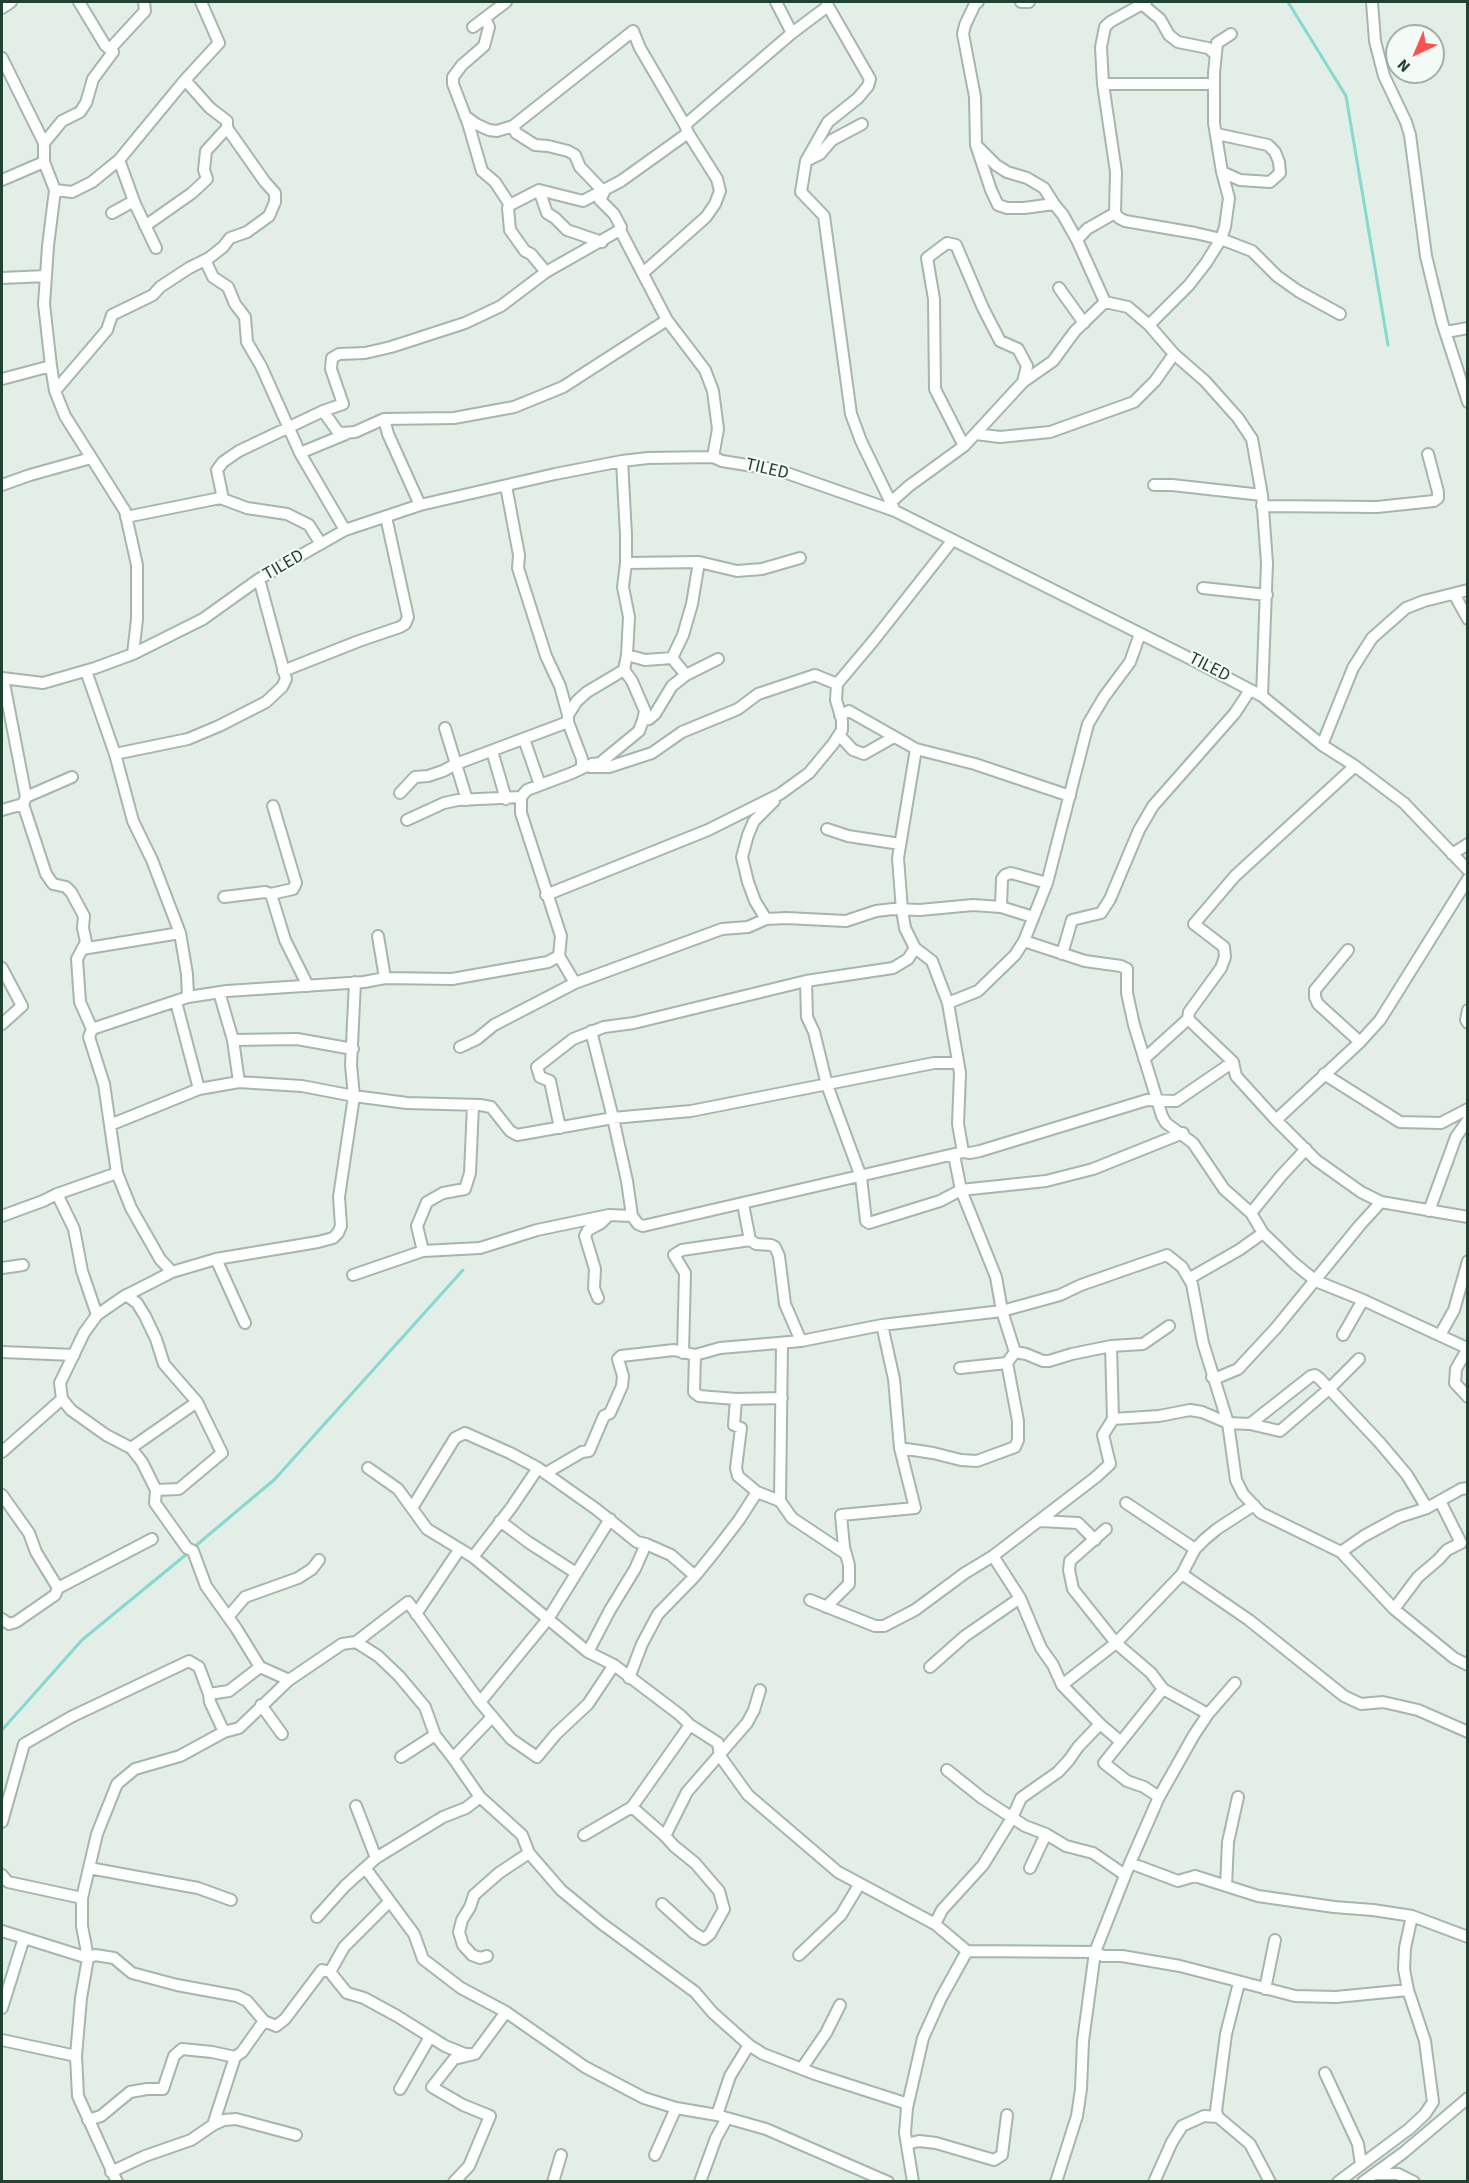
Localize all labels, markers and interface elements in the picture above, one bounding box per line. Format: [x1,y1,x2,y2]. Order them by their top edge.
north arrow [1385,24,1445,84]
text: N [1392,54,1415,77]
street label: TILED [743,455,791,485]
street label: TILED [260,546,308,586]
street label: TILED [1185,648,1233,688]

